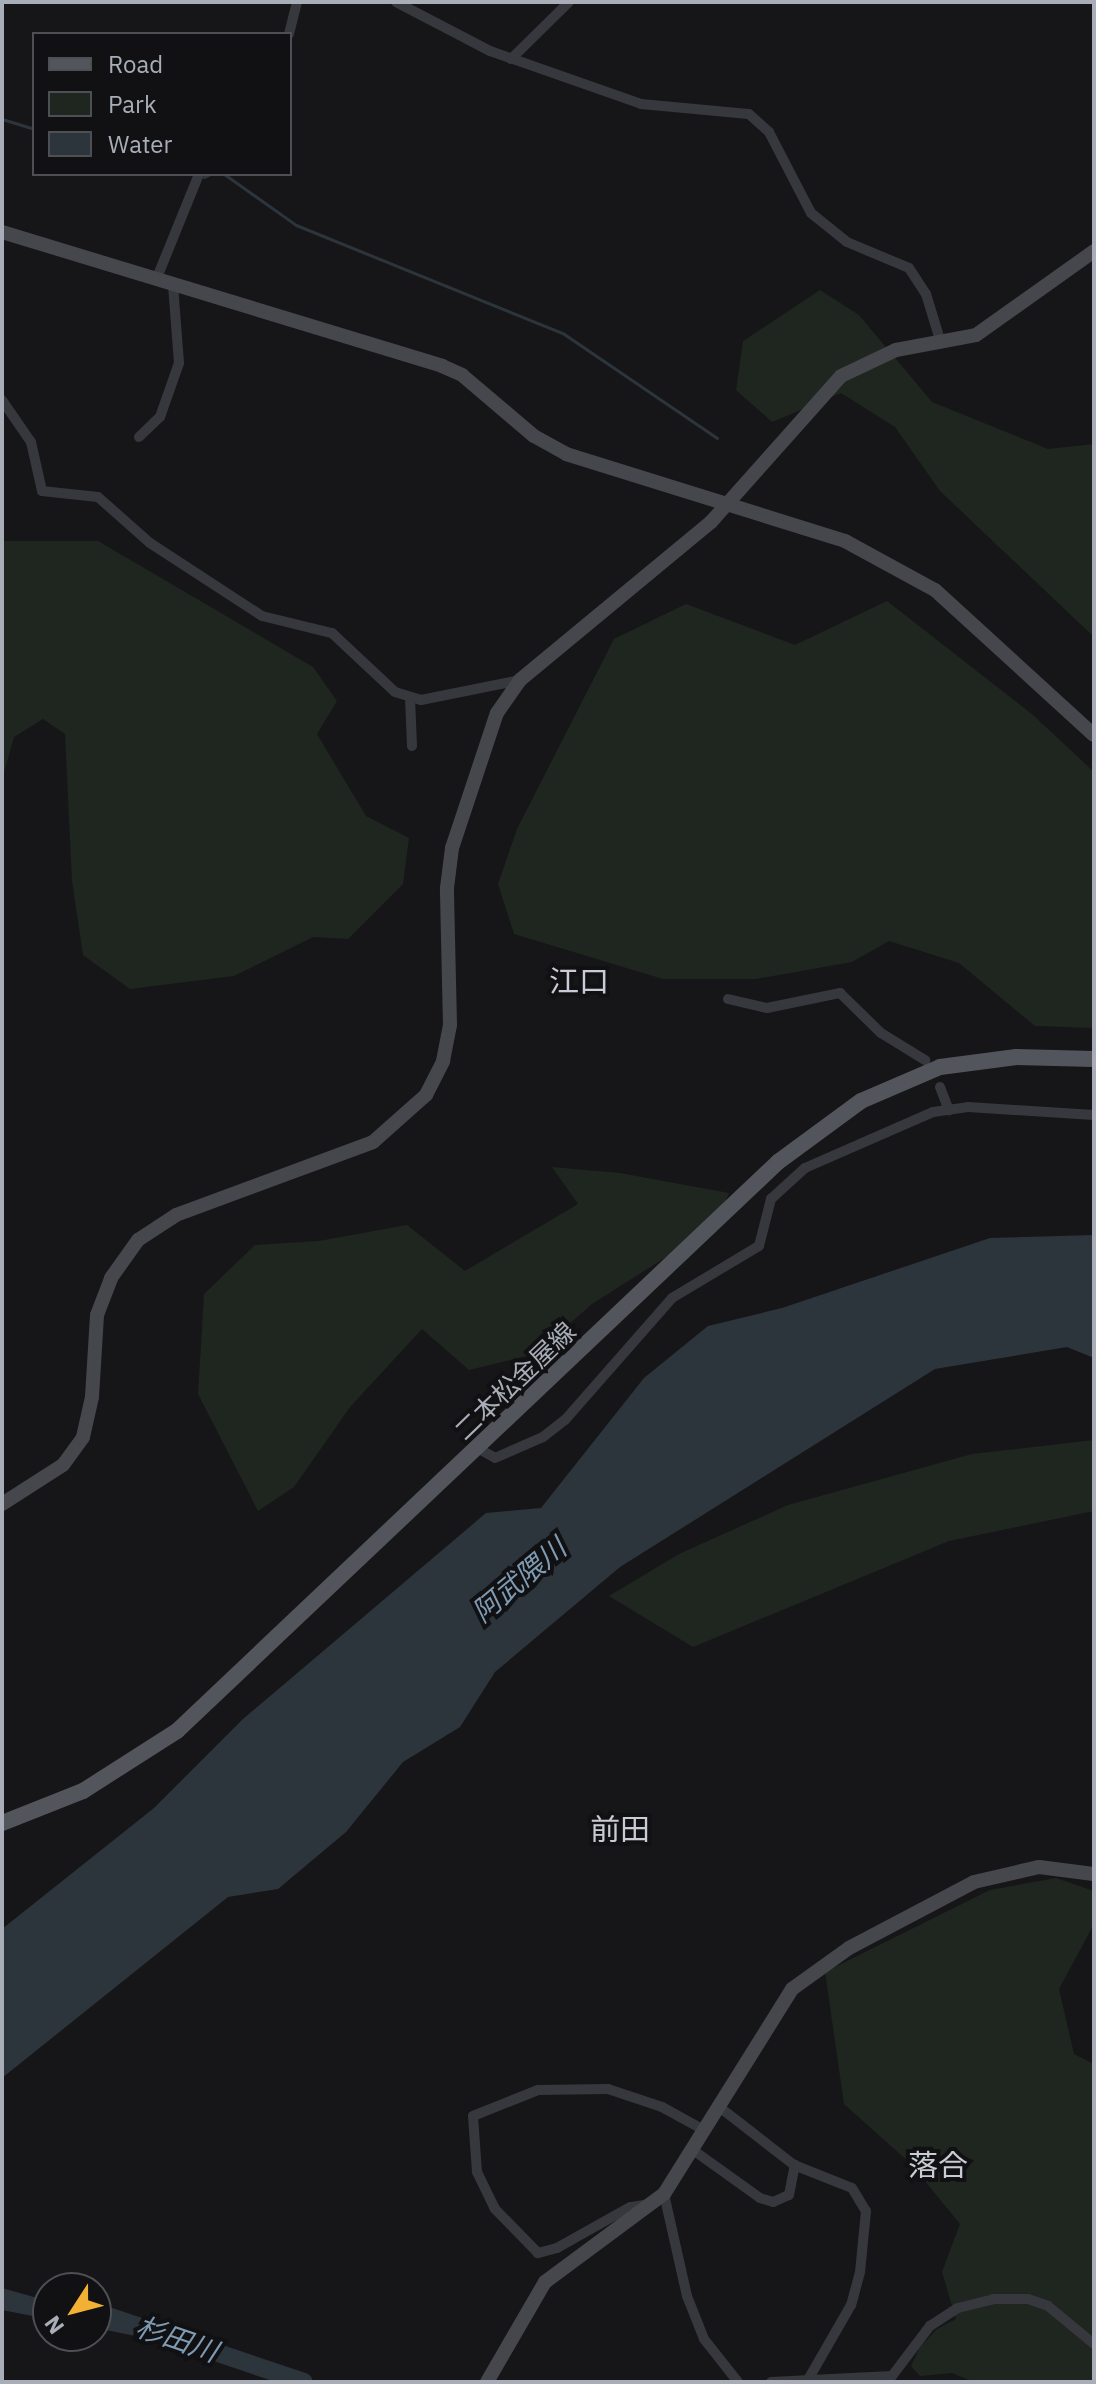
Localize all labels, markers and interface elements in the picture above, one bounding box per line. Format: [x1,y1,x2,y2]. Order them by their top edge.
legend [32,32,292,176]
text: Road [108,48,163,80]
text: Park [108,88,157,120]
text: Water [108,128,172,160]
district label: 江口 [549,963,609,999]
street label: 二本松金屋線 [448,1316,582,1446]
water label: 阿武隈川 [465,1531,573,1629]
district label: 前田 [590,1811,650,1847]
district label: 落合 [908,2147,968,2183]
north arrow [32,2272,112,2352]
water label: 杉田川 [132,2309,222,2369]
text: N [37,2310,70,2340]

